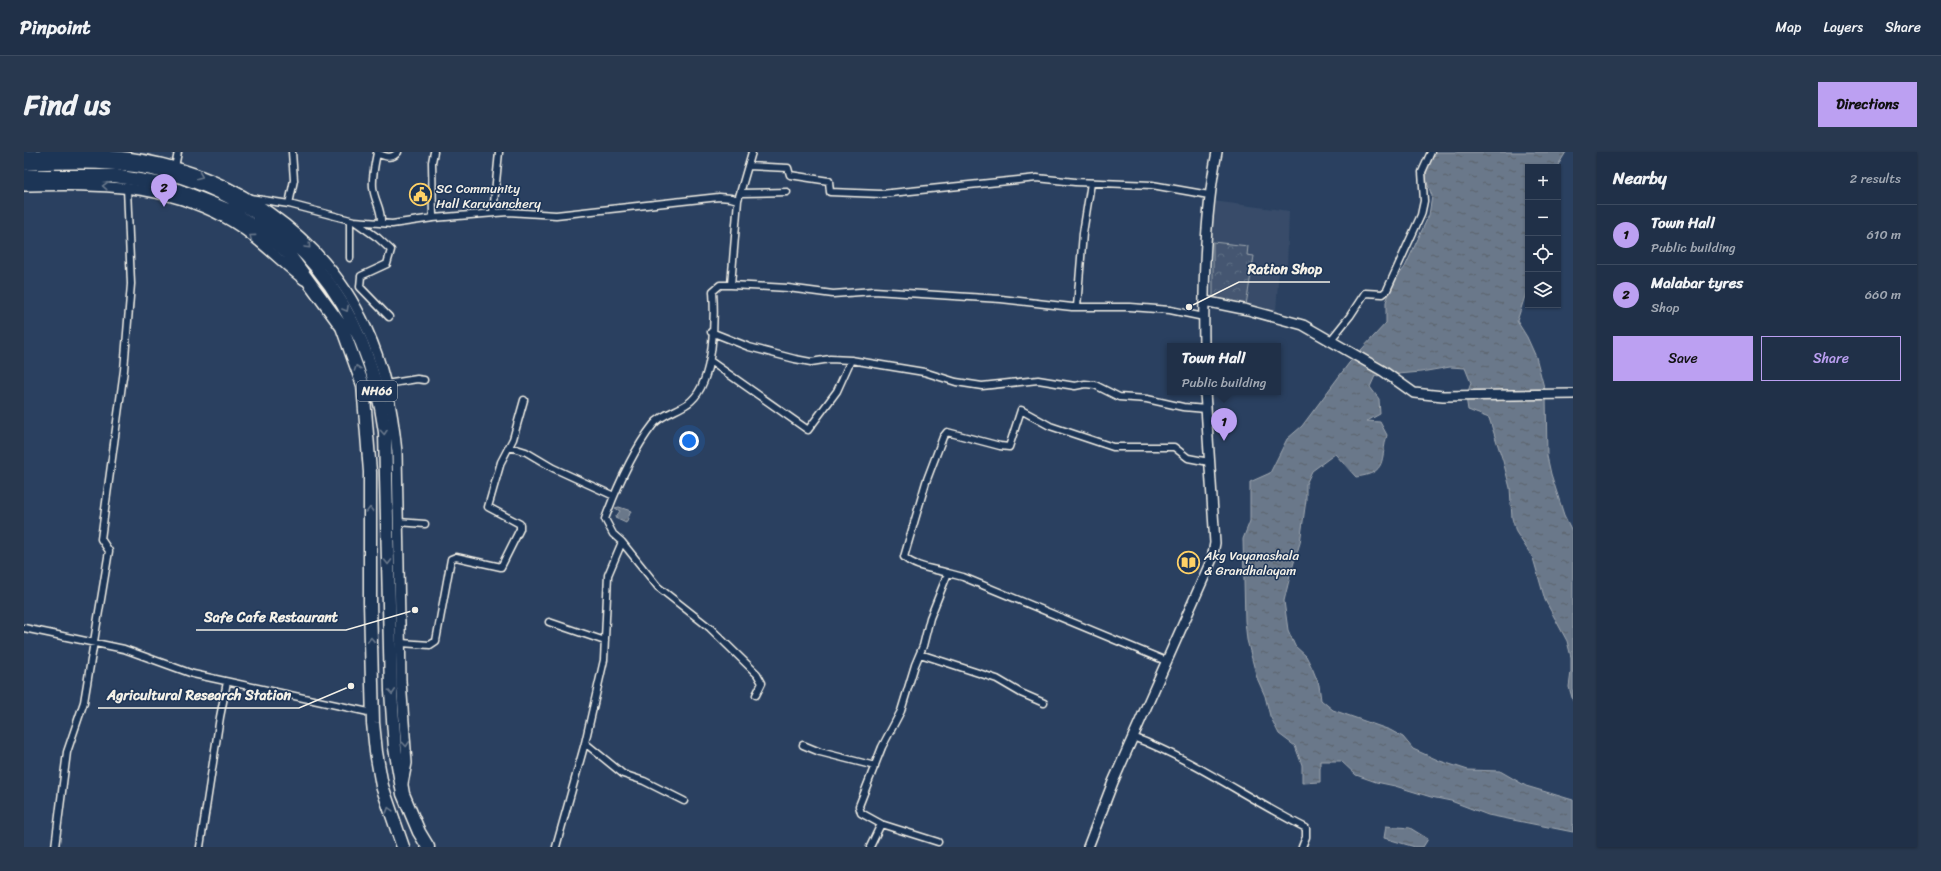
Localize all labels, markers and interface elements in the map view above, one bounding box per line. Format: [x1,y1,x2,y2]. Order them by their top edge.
text: Pinpoint [20,11,91,44]
text: Map [1776,15,1801,40]
text: Layers [1823,15,1863,40]
text: Share [1885,15,1921,40]
text: Find us [24,80,111,129]
button: Directions [1818,82,1917,127]
text: Nearby [1613,163,1667,193]
map controls [1525,164,1561,308]
button: + [1525,164,1561,200]
text: 2 results [1850,167,1901,190]
one-way arrow [196,171,204,179]
pin: 2 [151,174,177,207]
place label: SC Community Hall Karuvanchery [436,177,541,215]
one-way arrow [102,181,108,190]
public building icon: SC Community Hall Karuvanchery [408,182,434,208]
button: − [1525,200,1561,236]
text: Town Hall [1651,210,1715,236]
text: 1 [1623,223,1629,246]
text: 610 m [1866,223,1901,246]
one-way arrow [250,235,257,242]
button: locate [1525,236,1561,272]
text: Public building [1651,236,1736,259]
one-way arrow [304,241,311,249]
callout: Ration Shop [1239,256,1330,282]
text: Ration Shop [1247,257,1323,282]
text: Malabar tyres [1651,270,1743,296]
button: layers [1525,272,1561,308]
text: 2 [1622,283,1630,306]
text: 660 m [1865,283,1901,306]
text: Shop [1651,296,1679,319]
one-way arrow [341,305,349,312]
button: Save [1613,336,1753,381]
button: Share [1761,336,1901,381]
popup [1167,343,1281,395]
text: Town Hall [1182,345,1245,371]
one-way arrow [353,364,361,371]
text: Public building [1182,371,1266,394]
road number: NH66 [357,381,397,401]
pin: 1 [1211,408,1237,441]
one-way arrow [380,429,389,435]
your location [679,431,699,451]
one-way arrow [365,507,374,513]
place label: Akg Vayanashala & Grandhalayam [1203,544,1299,582]
library icon: Akg Vayanashala & Grandhalayam [1175,549,1201,575]
one-way arrow [384,559,392,565]
callout: Safe Cafe Restaurant [196,604,346,630]
text: Safe Cafe Restaurant [203,605,339,630]
one-way arrow [367,637,376,643]
callout: Agricultural Research Station [98,682,299,708]
text: Agricultural Research Station [106,683,291,708]
one-way arrow [387,689,396,695]
one-way arrow [401,741,410,747]
one-way arrow [386,807,394,814]

